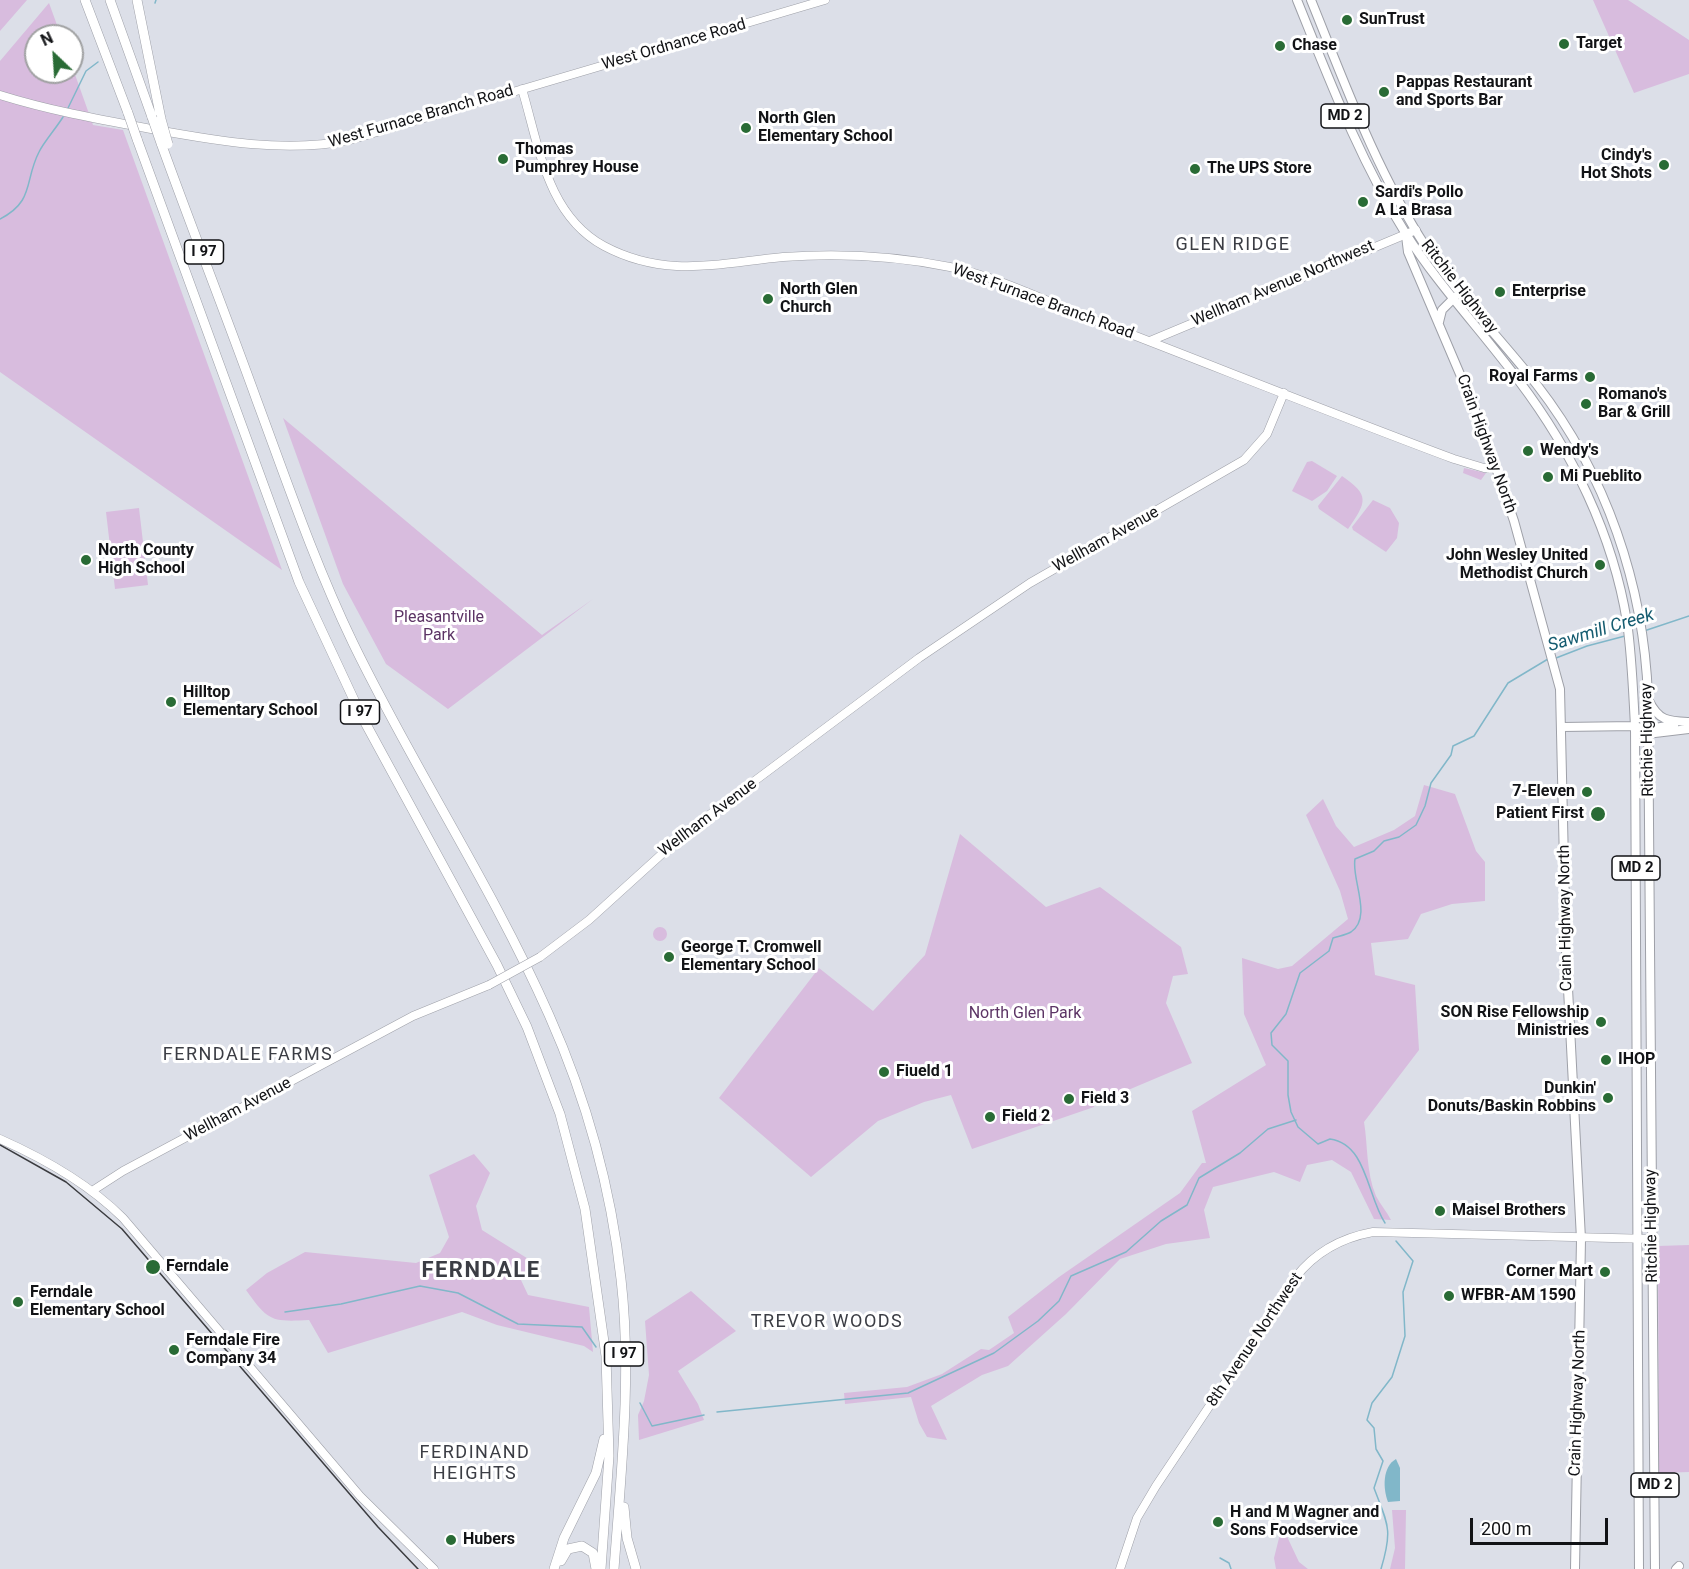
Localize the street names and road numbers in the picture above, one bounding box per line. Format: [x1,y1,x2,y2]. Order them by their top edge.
street label: West Ordnance Road [600,15,748,75]
street label: West Furnace Branch Road [326,81,516,153]
road number: MD 2 [1321,104,1369,128]
street label: Ritchie Highway [1416,236,1502,338]
street label: Wellham Avenue Northwest [1189,237,1377,331]
road number: I 97 [184,240,224,264]
street label: West Furnace Branch Road [950,260,1136,344]
street label: Crain Highway North [1452,372,1520,516]
street label: Wellham Avenue [1050,503,1162,577]
street label: Ritchie Highway [1637,683,1659,797]
road number: I 97 [340,700,380,724]
street label: Wellham Avenue [655,775,761,861]
street label: Crain Highway North [1555,845,1577,991]
road number: MD 2 [1612,856,1660,880]
street label: Wellham Avenue [181,1074,295,1146]
street label: Ritchie Highway [1641,1169,1663,1283]
street label: 8th Avenue Northwest [1203,1269,1307,1411]
street label: Crain Highway North [1566,1329,1590,1477]
road number: I 97 [604,1342,644,1366]
road number: MD 2 [1631,1473,1679,1497]

